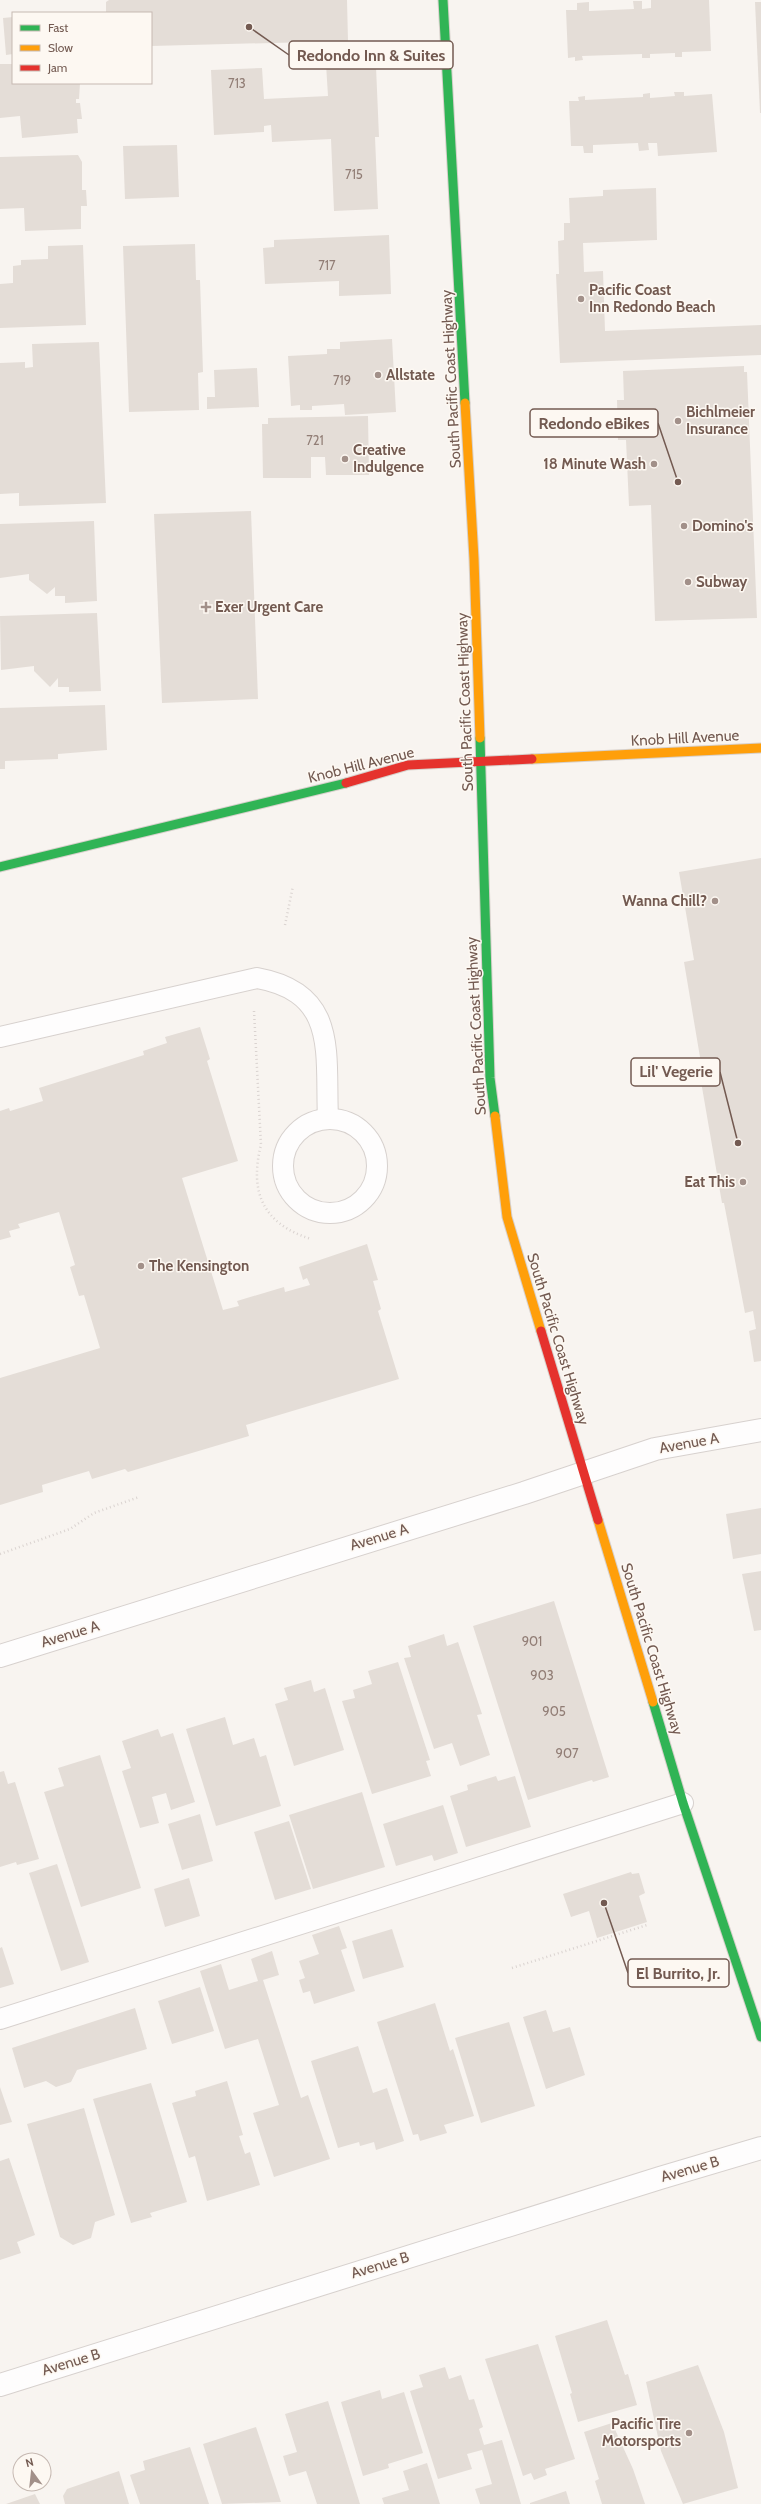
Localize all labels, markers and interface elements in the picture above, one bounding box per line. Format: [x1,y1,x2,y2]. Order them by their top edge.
legend [12,12,152,84]
text: Fast [48,20,68,35]
text: Slow [48,40,73,55]
callout: Redondo Inn & Suites [289,41,453,69]
text: Redondo Inn & Suites [297,46,445,65]
text: Jam [47,60,67,75]
house number: 713 [228,75,246,91]
house number: 715 [345,166,363,182]
house number: 717 [318,257,336,273]
place label: Pacific Coast Inn Redondo Beach [589,281,715,316]
street label: South Pacific Coast Highway [437,289,465,469]
marker: Pacific Coast Inn Redondo Beach [576,294,586,304]
place label: Allstate [386,366,435,384]
marker: Allstate [373,370,383,380]
house number: 719 [333,372,351,388]
place label: Bichlmeier Insurance [686,403,755,438]
callout: Redondo eBikes [530,409,658,437]
text: Redondo eBikes [538,414,650,433]
marker: Bichlmeier Insurance [673,416,683,426]
house number: 721 [306,432,324,448]
place label: Creative Indulgence [353,441,424,476]
marker: Creative Indulgence [340,454,350,464]
place label: 18 Minute Wash [543,455,646,473]
marker: 18 Minute Wash [649,459,659,469]
place label: Domino's [692,517,753,535]
marker: Domino's [679,521,689,531]
place label: Subway [696,573,748,591]
marker: Subway [683,577,693,587]
place label: Exer Urgent Care [215,598,323,616]
marker: Exer Urgent Care [200,601,212,613]
street label: South Pacific Coast Highway [453,612,477,792]
street label: Knob Hill Avenue [630,726,740,750]
street label: Knob Hill Avenue [306,743,416,787]
place label: Wanna Chill? [622,892,707,910]
marker: Wanna Chill? [710,896,720,906]
street label: South Pacific Coast Highway [462,936,490,1116]
callout: Lil' Vegerie [631,1058,720,1086]
text: Lil' Vegerie [639,1062,713,1081]
place label: Eat This [684,1173,735,1191]
marker: Eat This [738,1177,748,1187]
street label: South Pacific Coast Highway [523,1251,593,1428]
place label: The Kensington [149,1257,249,1275]
marker: The Kensington [136,1261,146,1271]
street label: Avenue A [658,1429,721,1457]
street label: Avenue A [348,1519,411,1554]
street label: South Pacific Coast Highway [617,1561,687,1738]
street label: Avenue A [39,1616,102,1651]
house number: 901 [522,1633,542,1649]
house number: 903 [530,1667,554,1683]
house number: 905 [542,1703,566,1719]
house number: 907 [556,1745,579,1761]
callout: El Burrito, Jr. [628,1959,729,1987]
text: El Burrito, Jr. [636,1964,720,1983]
street label: Avenue B [659,2152,721,2186]
street label: Avenue B [349,2248,411,2282]
street label: Avenue B [40,2345,102,2379]
place label: Pacific Tire Motorsports [602,2415,681,2450]
marker: Pacific Tire Motorsports [684,2428,694,2438]
north arrow [12,2452,52,2492]
text: N [24,2455,35,2470]

